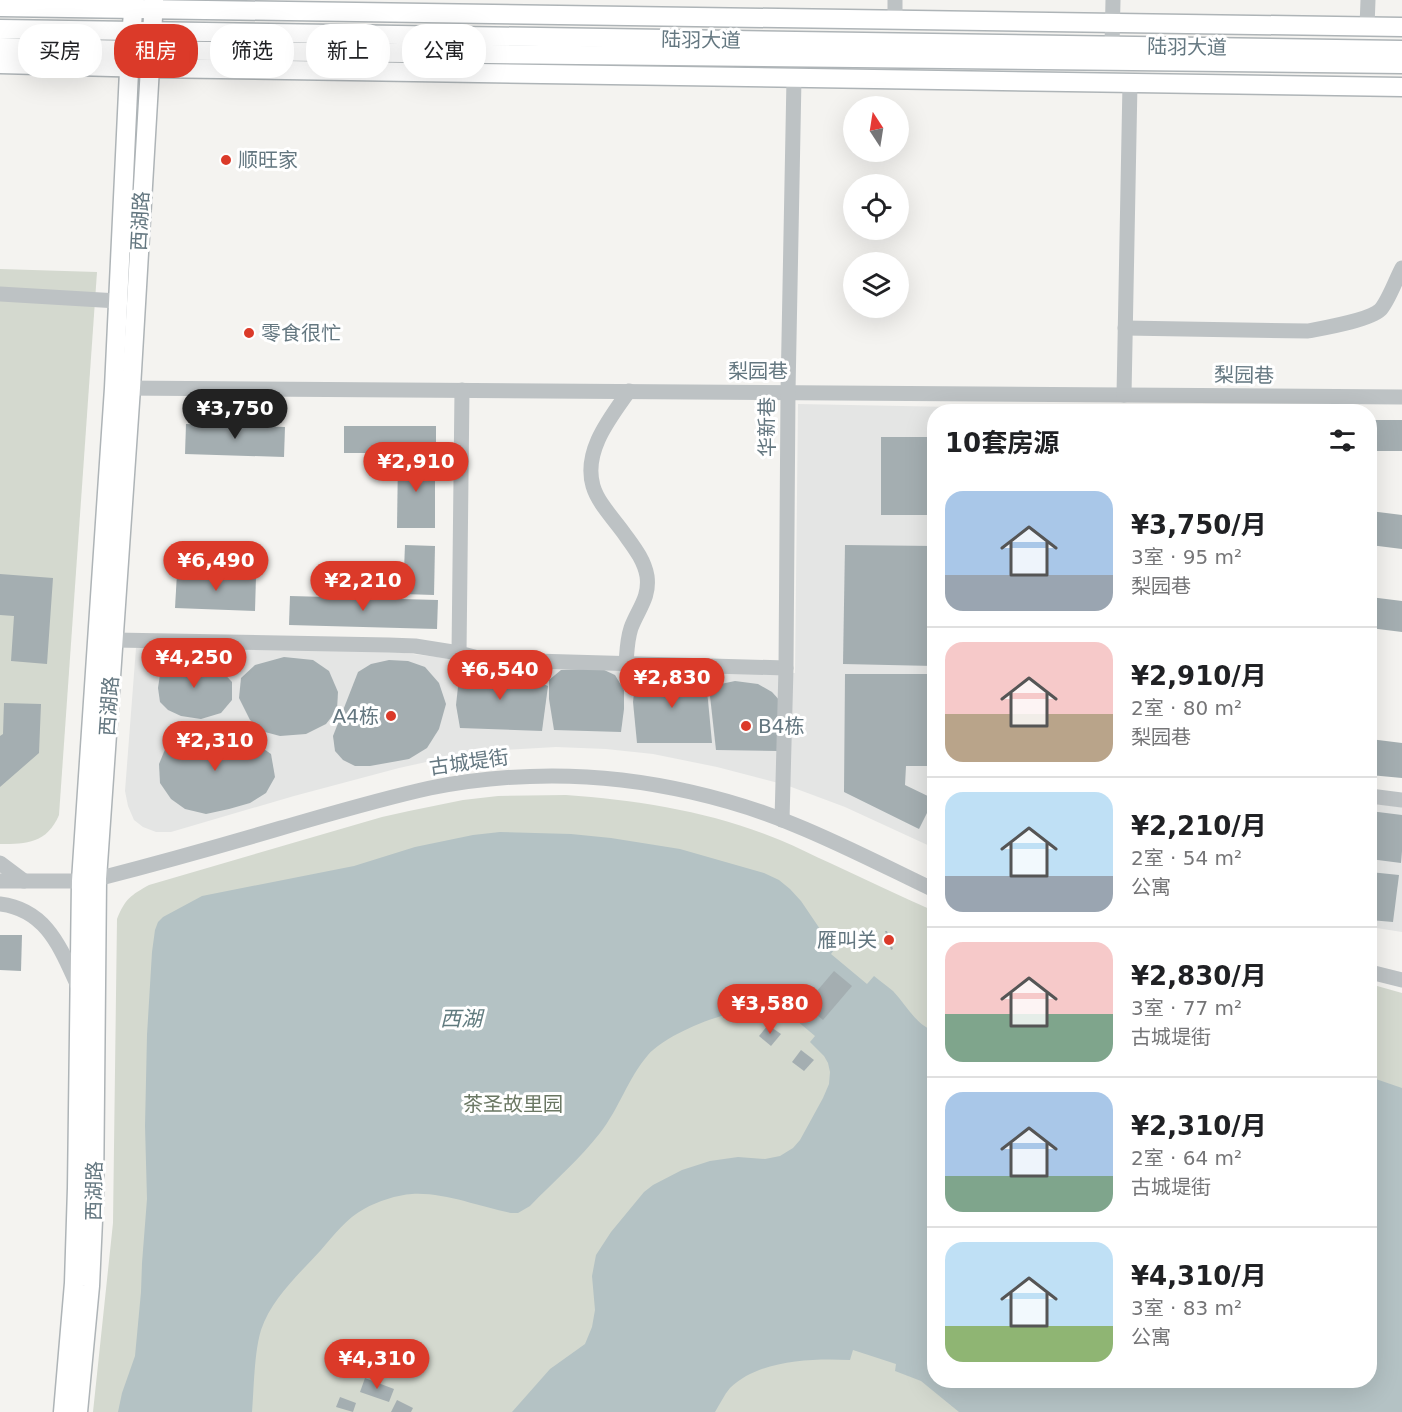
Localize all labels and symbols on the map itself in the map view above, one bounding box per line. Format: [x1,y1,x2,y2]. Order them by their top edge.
street label: 陆羽大道 [661,27,741,53]
street label: 陆羽大道 [1147,34,1227,60]
north arrow [843,96,909,162]
place label: 顺旺家 [238,148,298,172]
marker: 顺旺家 [219,153,233,167]
street label: 西湖路 [126,190,154,252]
place label: 零食很忙 [261,321,341,345]
marker: 零食很忙 [242,326,256,340]
street label: 梨园巷 [728,359,788,383]
street label: 梨园巷 [1214,362,1274,388]
pin: ¥3,750 [186,389,284,440]
street label: 华新巷 [755,397,779,457]
pin: ¥2,910 [367,442,465,493]
pin: ¥6,490 [167,541,265,592]
pin: ¥2,210 [314,561,412,612]
pin: ¥4,250 [145,638,243,689]
pin: ¥6,540 [451,650,549,701]
pin: ¥2,830 [623,658,721,709]
street label: 西湖路 [95,675,123,737]
place label: A4栋 [333,704,379,728]
marker: A4栋 [384,709,398,723]
place label: B4栋 [758,714,804,738]
marker: B4栋 [739,719,753,733]
pin: ¥2,310 [166,721,264,772]
street label: 古城堤街 [428,745,510,779]
place label: 雁叫关 [817,928,877,952]
marker: 雁叫关 [882,933,896,947]
pin: ¥3,580 [721,984,819,1035]
water label: 西湖 [440,1007,485,1031]
park label: 茶圣故里园 [463,1092,563,1116]
street label: 西湖路 [81,1161,107,1221]
pin: ¥4,310 [328,1339,426,1390]

